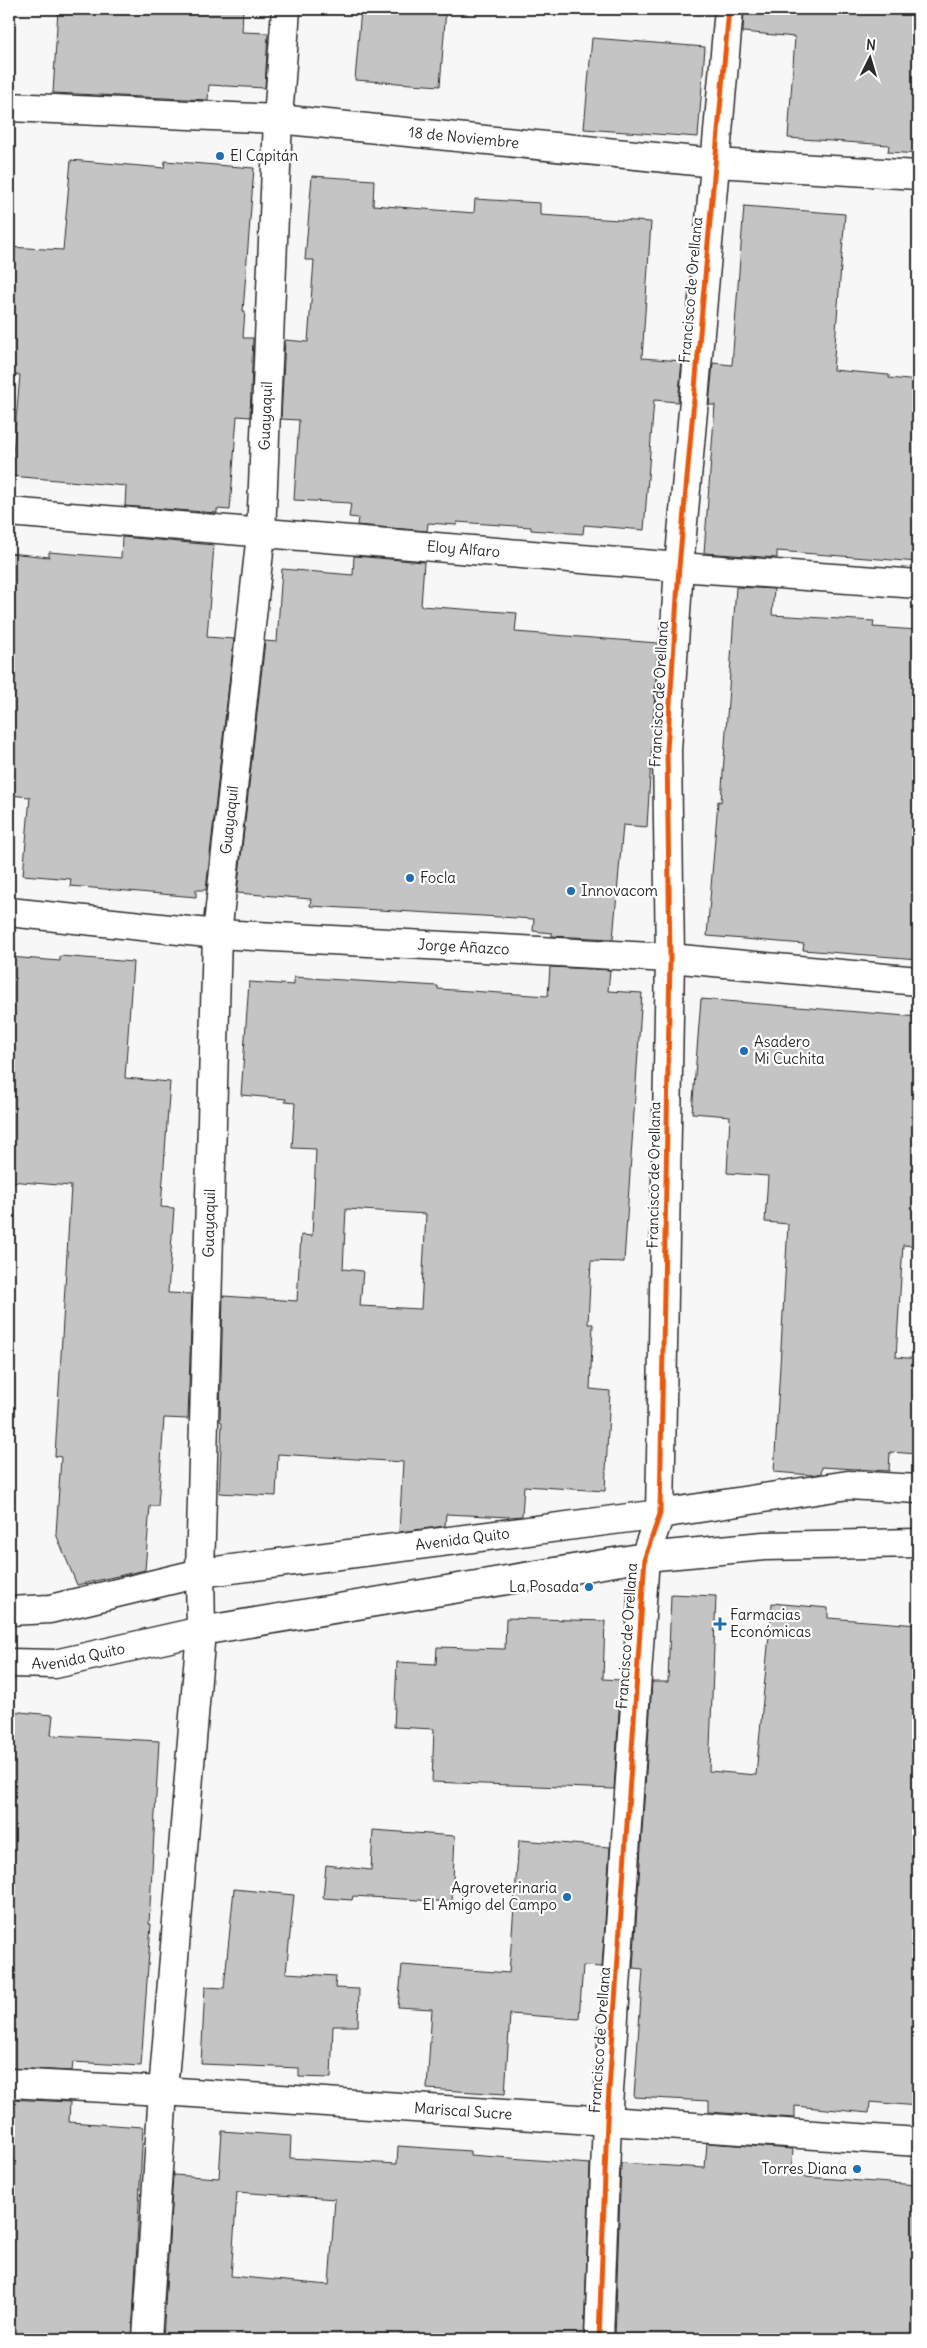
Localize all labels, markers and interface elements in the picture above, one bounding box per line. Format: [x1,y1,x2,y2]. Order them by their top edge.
north arrow [844,32,894,82]
text: N [866,36,877,54]
street label: 18 de Noviembre [408,122,520,152]
place label: El Capitán [230,146,299,165]
marker: El Capitán [214,150,226,162]
street label: Francisco de Orellana [675,216,706,364]
street label: Guayaquil [254,381,276,451]
street label: Eloy Alfaro [426,536,501,561]
street label: Francisco de Orellana [645,620,672,768]
street label: Guayaquil [216,785,242,855]
place label: Focla [420,868,456,887]
marker: Focla [404,872,416,884]
place label: Innovacom [581,881,658,900]
marker: Innovacom [565,885,577,897]
street label: Jorge Añazco [417,935,510,958]
place label: Asadero Mi Cuchita [754,1032,825,1068]
marker: Asadero Mi Cuchita [738,1045,750,1057]
street label: Francisco de Orellana [643,1101,664,1248]
street label: Guayaquil [198,1189,219,1258]
street label: Avenida Quito [414,1523,511,1554]
street label: Francisco de Orellana [612,1562,641,1710]
place label: La Posada [509,1577,579,1596]
marker: La Posada [583,1581,595,1593]
place label: Farmacias Económicas [730,1605,811,1641]
marker: Farmacias Económicas [714,1618,726,1630]
street label: Avenida Quito [31,1638,127,1673]
place label: Agroveterinaria El Amigo del Campo [423,1878,557,1914]
marker: Agroveterinaria El Amigo del Campo [561,1891,573,1903]
street label: Francisco de Orellana [585,1966,614,2114]
street label: Mariscal Sucre [413,2098,513,2124]
place label: Torres Diana [762,2159,847,2178]
marker: Torres Diana [851,2163,863,2175]

